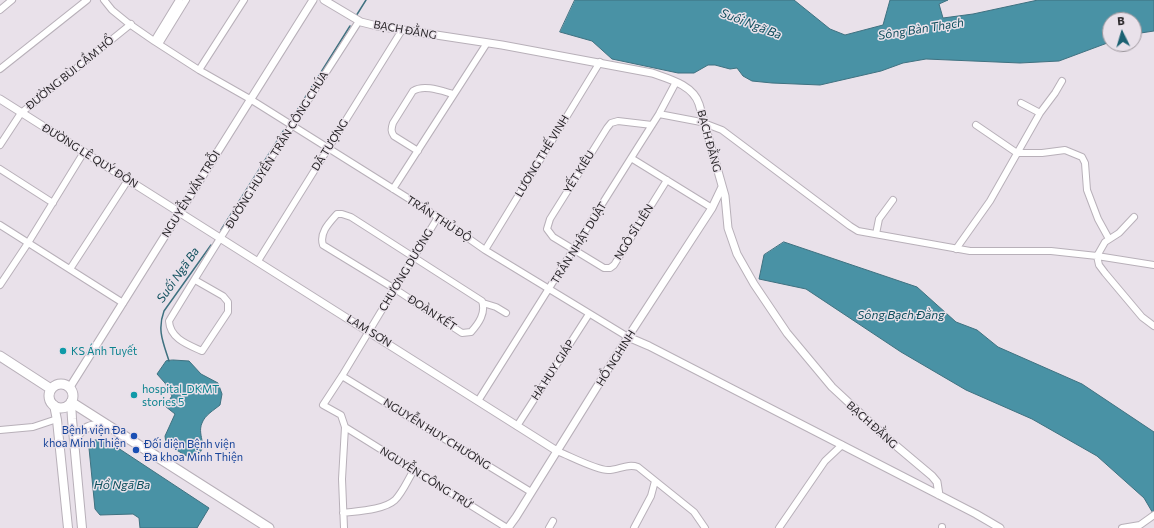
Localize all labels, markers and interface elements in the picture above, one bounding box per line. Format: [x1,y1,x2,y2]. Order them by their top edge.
water label: Suối Ngã Ba [718,6,784,42]
north arrow [1102,12,1142,52]
text: B [1117,14,1125,27]
water label: Sông Bàn Thạch [877,15,965,43]
street label: BẠCH ĐẰNG [372,18,438,42]
street label: ĐƯỜNG BÙI CẦM HỔ [23,33,117,113]
street label: ĐƯỜNG HUYỀN TRÂN CÔNG CHÚA [223,69,331,231]
street label: BẠCH ĐẰNG [694,108,724,174]
street label: LƯƠNG THẾ VINH [512,113,572,199]
street label: DÃ TƯỢNG [309,117,351,173]
street label: ĐƯỜNG LÊ QUÝ ĐÔN [40,121,140,191]
street label: NGUYỄN VĂN TRỖI [159,148,223,240]
street label: YẾT KIÊU [561,148,597,196]
street label: TRẦN THỦ ĐỘ [404,193,474,245]
street label: TRẦN NHẬT DUẬT [548,200,610,286]
street label: NGÔ SĨ LIÊN [612,202,656,262]
street label: CHƯƠNG DƯƠNG [376,226,436,314]
water label: Suối Ngã Ba [154,245,202,305]
street label: ĐOÀN KẾT [405,292,459,334]
water label: Sông Bạch Đằng [857,308,945,322]
street label: LAM SƠN [344,312,394,350]
street label: HỒ NGHINH [594,328,638,388]
street label: HÀ HUY GIÁP [529,337,577,403]
place label: KS Ánh Tuyết [71,344,137,358]
marker: KS Ánh Tuyết [58,346,68,356]
place label: hospital_DKMT stories 5 [142,382,219,408]
marker: hospital_DKMT stories 5 [129,390,139,400]
street label: NGUYỄN HUY CHƯƠNG [381,396,493,472]
street label: BẠCH ĐẰNG [844,399,900,451]
place label: Bệnh viện Đa khoa Minh Thiện [43,423,126,449]
marker: Bệnh viện Đa khoa Minh Thiện [129,431,139,441]
place label: Đối diện Bệnh viện Đa khoa Minh Thiện [144,437,243,463]
street label: NGUYỄN CÔNG TRỨ [377,444,475,512]
marker: Đối diện Bệnh viện Đa khoa Minh Thiện [131,445,141,455]
water label: Hồ Ngã Ba [94,478,150,492]

